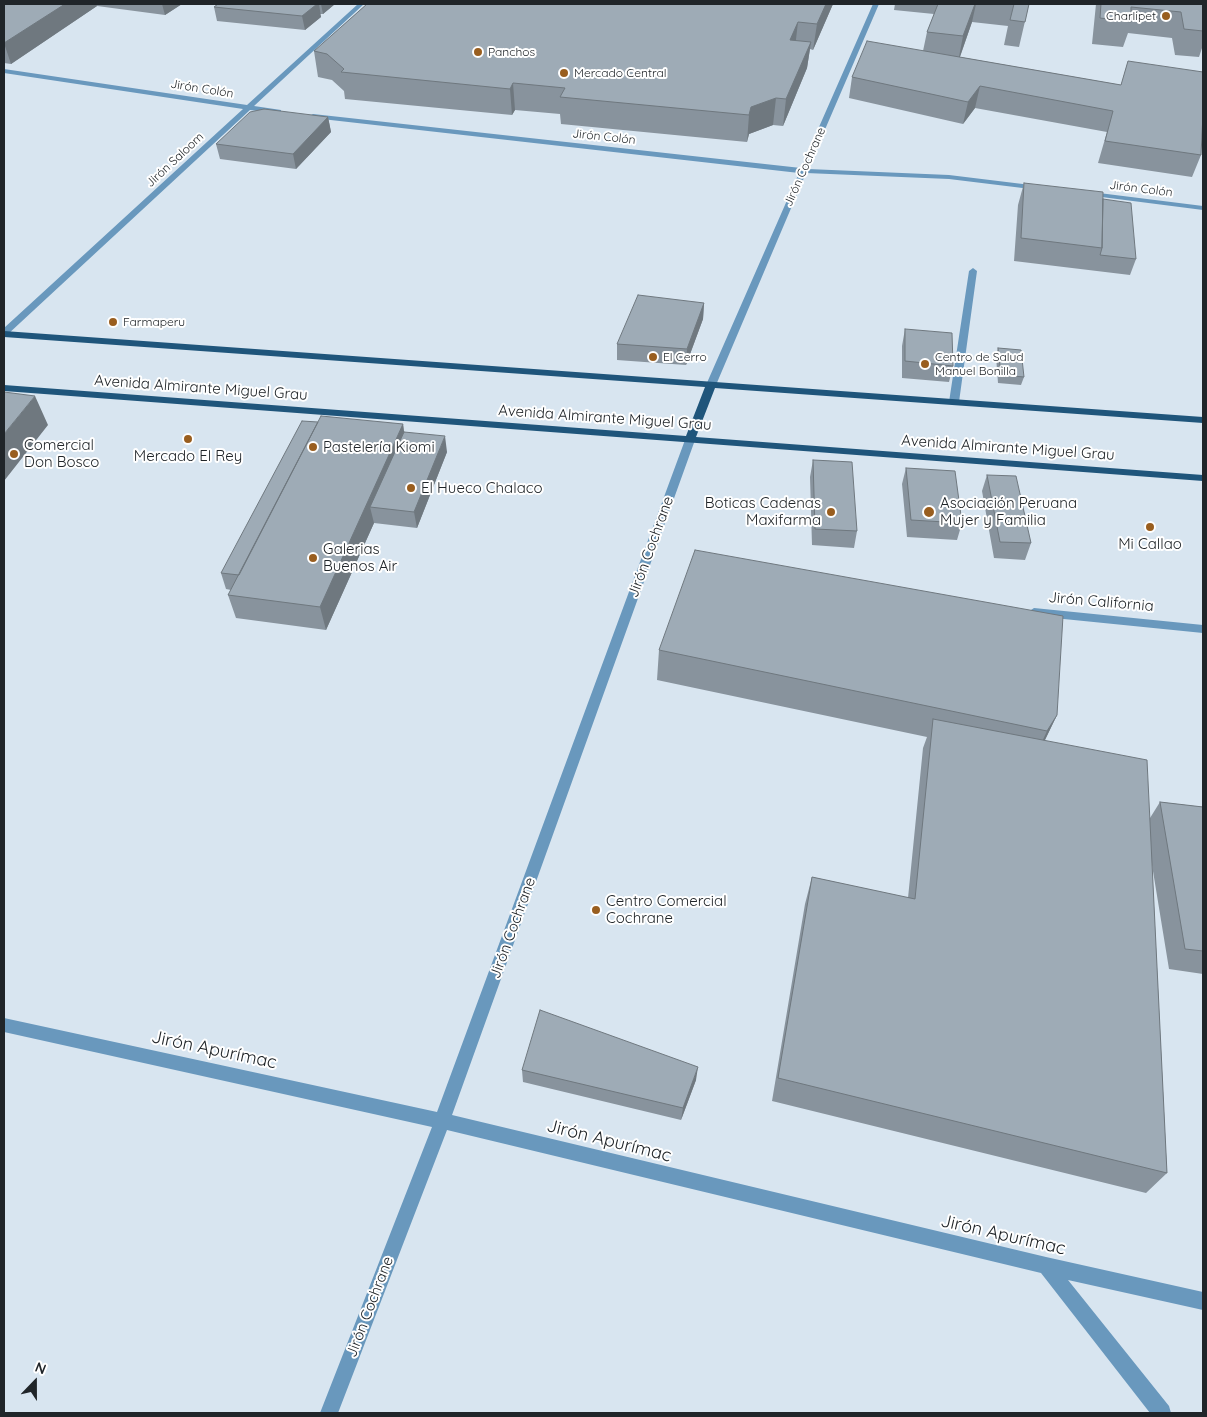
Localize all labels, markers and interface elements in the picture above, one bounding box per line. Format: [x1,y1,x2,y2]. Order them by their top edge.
place label: Charlipet [1106,9,1156,23]
marker: Charlipet [1160,10,1172,22]
place label: Panchos [488,45,535,59]
marker: Panchos [472,46,484,58]
place label: Mercado Central [574,66,666,80]
marker: Mercado Central [558,67,570,79]
street label: Jirón Colón [169,77,235,101]
street label: Jirón Cochrane [781,125,829,209]
street label: Jirón Colón [572,127,636,147]
street label: Jirón Saloom [143,130,207,190]
street label: Jirón Colón [1109,178,1173,200]
place label: Farmaperu [123,315,185,329]
marker: Farmaperu [107,316,119,328]
place label: El Cerro [663,350,707,364]
place label: Centro de Salud Manuel Bonilla [935,350,1024,378]
marker: El Cerro [647,351,659,363]
marker: Centro de Salud Manuel Bonilla [919,358,931,370]
street label: Avenida Almirante Miguel Grau [94,372,308,404]
street label: Avenida Almirante Miguel Grau [498,402,712,434]
street label: Avenida Almirante Miguel Grau [901,432,1115,464]
marker: Mercado El Rey [182,433,194,445]
place label: Comercial Don Bosco [24,436,99,471]
place label: Pastelería Kiomi [323,438,435,456]
marker: Pastelería Kiomi [307,441,319,453]
place label: Mercado El Rey [134,447,242,465]
marker: Comercial Don Bosco [8,448,20,460]
place label: El Hueco Chalaco [421,479,543,497]
marker: El Hueco Chalaco [405,482,417,494]
street label: Jirón Cochrane [624,494,678,600]
place label: Boticas Cadenas Maxifarma [705,494,821,529]
place label: Asociación Peruana Mujer y Familia [940,494,1077,529]
marker: Asociación Peruana Mujer y Familia [922,505,936,519]
marker: Boticas Cadenas Maxifarma [825,506,837,518]
marker: Mi Callao [1144,521,1156,533]
place label: Mi Callao [1118,535,1182,553]
place label: Galerias Buenos Air [323,540,397,575]
marker: Galerias Buenos Air [307,552,319,564]
street label: Jirón California [1048,588,1154,616]
street label: Jirón Cochrane [486,875,540,981]
place label: Centro Comercial Cochrane [606,892,727,927]
marker: Centro Comercial Cochrane [590,904,602,916]
street label: Jirón Apurímac [149,1026,279,1074]
street label: Jirón Apurímac [545,1115,673,1167]
street label: Jirón Apurímac [938,1210,1068,1260]
street label: Jirón Cochrane [343,1254,397,1360]
north arrow [10,1357,60,1407]
text: N [32,1358,49,1378]

